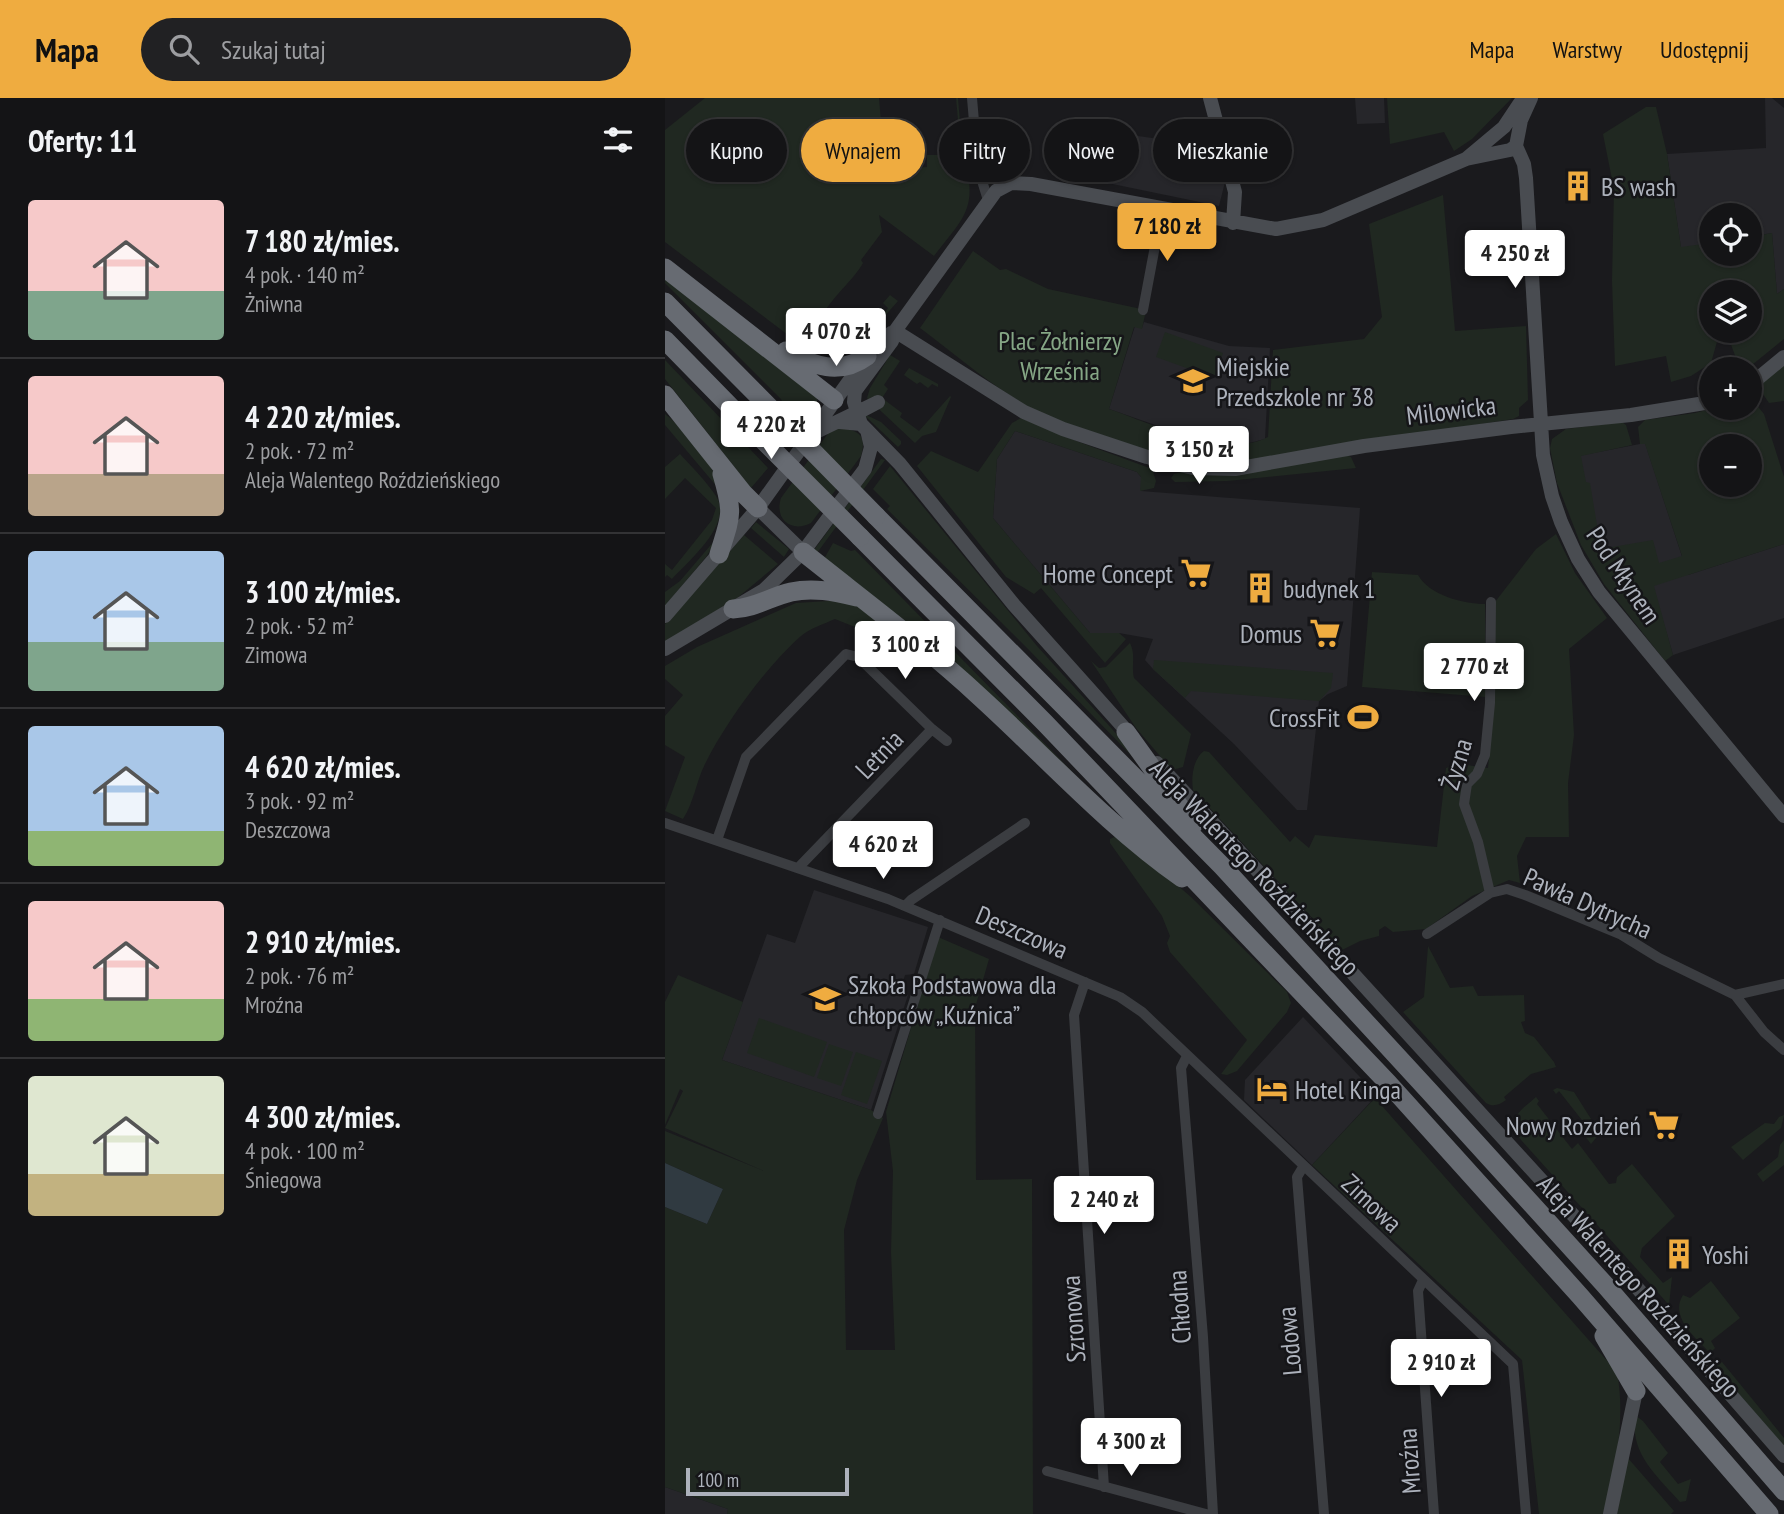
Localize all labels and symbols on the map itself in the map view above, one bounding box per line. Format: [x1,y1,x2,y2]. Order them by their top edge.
building icon: BS wash [1561,169,1595,203]
place label: BS wash [1601,170,1676,203]
pin: 7 180 zł [1095,204,1239,263]
pin: 4 250 zł [1443,230,1587,290]
pin: 4 070 zł [764,308,908,368]
park label: Plac Żołnierzy Września [998,324,1122,387]
place label: Miejskie Przedszkole nr 38 [1216,350,1374,413]
school or university icon: Miejskie Przedszkole nr 38 [1176,364,1210,398]
street label: Milowicka [1404,388,1498,432]
pin: 4 220 zł [699,402,843,461]
pin: 3 150 zł [1127,426,1271,486]
street label: Pod Młynem [1579,520,1669,630]
supermarket icon: Home Concept [1179,556,1213,590]
place label: Home Concept [1043,557,1173,590]
building icon: budynek 1 [1243,571,1277,605]
place label: budynek 1 [1283,572,1375,605]
supermarket icon: Domus [1308,616,1342,650]
place label: Domus [1240,617,1302,650]
pin: 3 100 zł [833,622,977,681]
pin: 2 770 zł [1402,644,1546,703]
sports icon: CrossFit [1346,700,1380,734]
place label: CrossFit [1269,701,1340,734]
street label: Letnia [848,723,910,785]
street label: Żyzna [1433,734,1479,794]
street label: Aleja Walentego Roździeńskiego [1143,752,1367,982]
pin: 4 620 zł [811,822,955,881]
street label: Pawła Dytrycha [1519,860,1657,946]
street label: Deszczowa [971,898,1073,966]
place label: Szkoła Podstawowa dla chłopców „Kuźnica” [848,968,1056,1031]
school or university icon: Szkoła Podstawowa dla chłopców „Kuźnica” [808,982,842,1016]
hotel icon: Hotel Kinga [1255,1072,1289,1106]
place label: Hotel Kinga [1295,1073,1401,1106]
supermarket icon: Nowy Rozdzień [1647,1108,1681,1142]
place label: Nowy Rozdzień [1506,1109,1641,1142]
street label: Zimowa [1335,1167,1409,1239]
street label: Aleja Walentego Roździeńskiego [1530,1168,1748,1404]
pin: 2 240 zł [1032,1176,1176,1236]
building icon: Yoshi [1662,1237,1696,1271]
place label: Yoshi [1702,1238,1749,1271]
street label: Chłodna [1160,1269,1198,1345]
street label: Szronowa [1054,1274,1092,1364]
street label: Lodowa [1270,1305,1308,1377]
pin: 2 910 zł [1369,1340,1513,1399]
pin: 4 300 zł [1059,1418,1203,1478]
street label: Mroźna [1390,1427,1428,1495]
scale bar [686,1465,849,1497]

